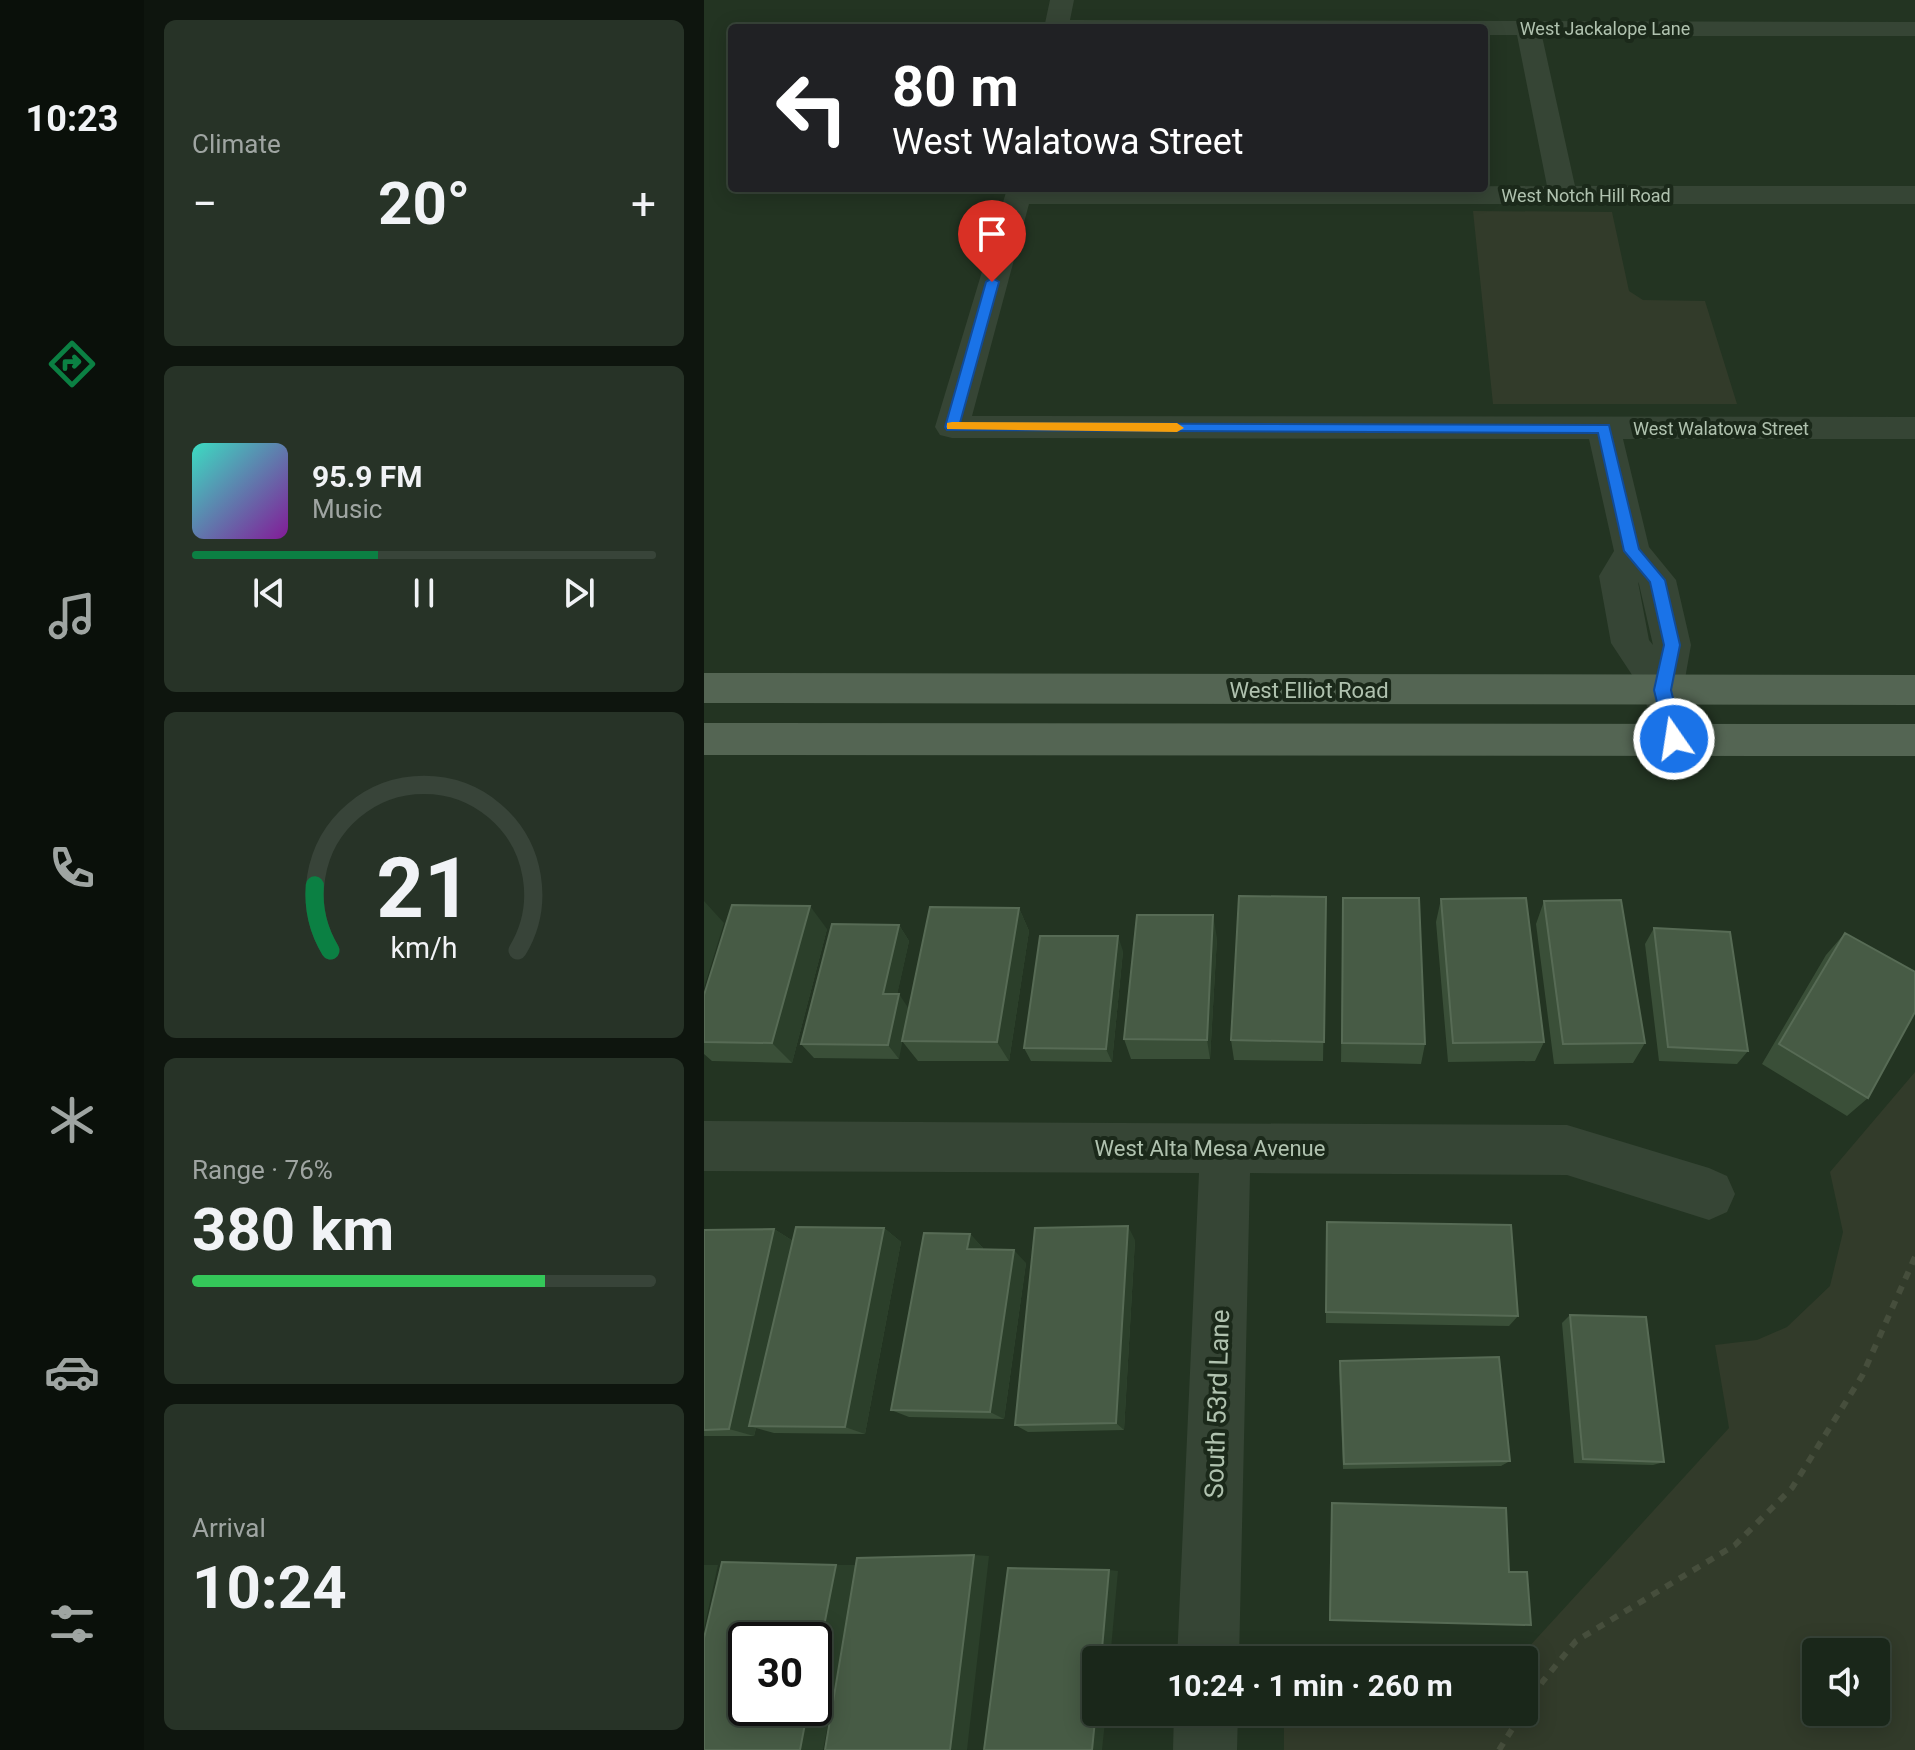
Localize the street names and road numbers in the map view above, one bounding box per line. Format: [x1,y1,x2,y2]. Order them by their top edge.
street label: West Jackalope Lane [1520,18,1690,39]
street label: West Notch Hill Road [1501,185,1671,206]
street label: West Walatowa Street [1633,418,1809,439]
street label: West Elliot Road [1229,678,1389,703]
street label: West Alta Mesa Avenue [1095,1136,1325,1161]
street label: South 53rd Lane [1199,1309,1235,1499]

